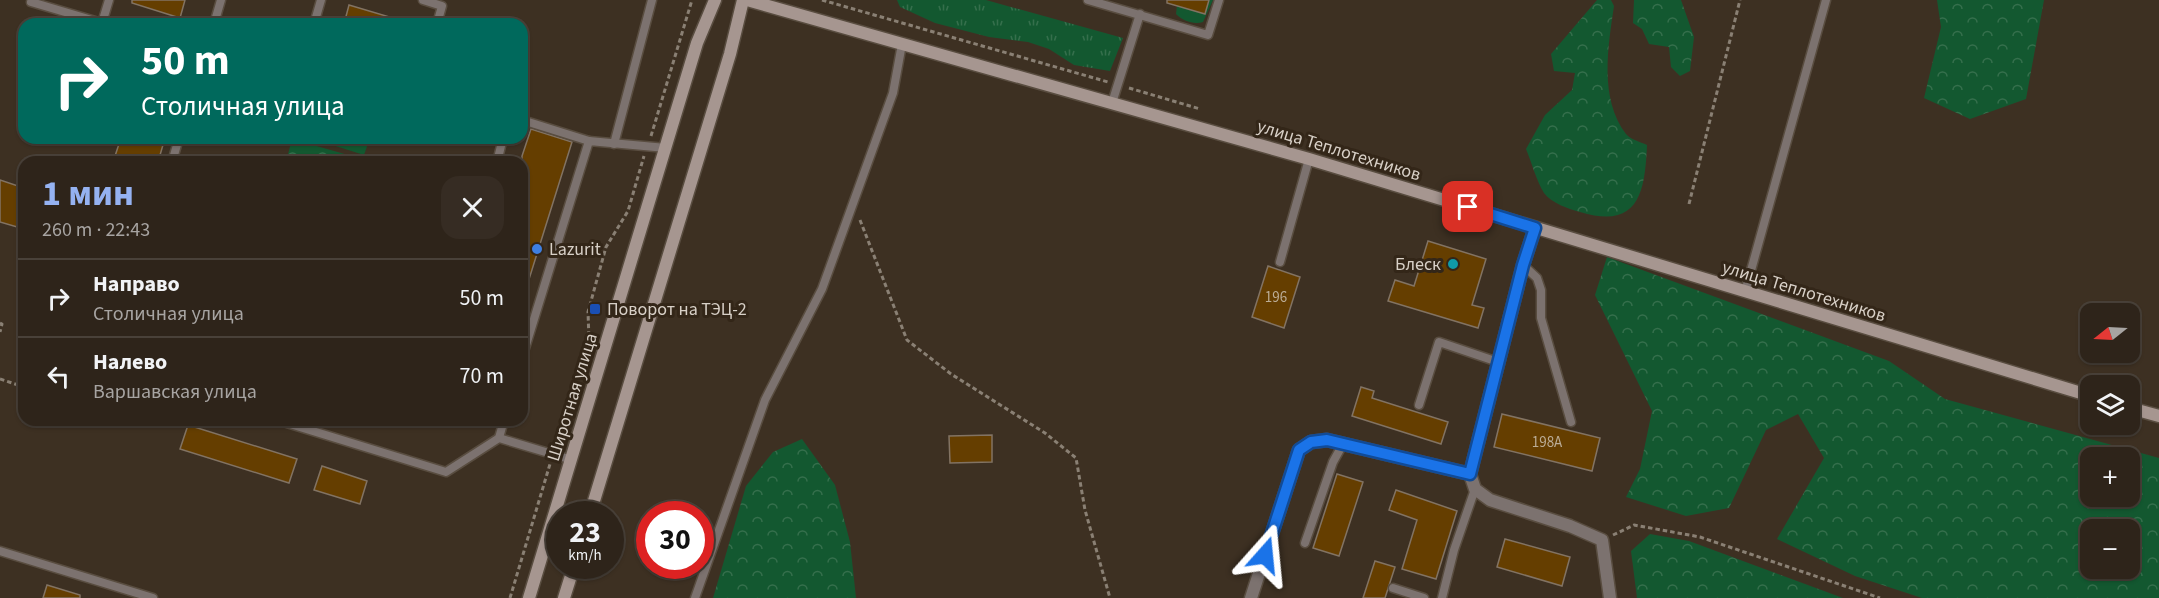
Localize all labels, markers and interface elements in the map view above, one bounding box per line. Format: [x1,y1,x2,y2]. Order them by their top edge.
text: 50 m [141,31,230,91]
icon: right [42,42,120,120]
text: Столичная улица [141,87,345,126]
street label: улица Теплотехников [1254,114,1424,187]
text: 1 мин [42,168,134,219]
button: close [441,176,504,239]
pin [1442,181,1493,232]
icon: arrive [1451,190,1484,223]
text: 260 m · 22:43 [42,216,150,244]
place label: Lazurit [549,237,601,262]
marker: Lazurit [530,242,544,256]
place label: Блеск [1395,252,1441,277]
street label: улица Теплотехников [1719,255,1889,328]
marker: Блеск [1446,257,1460,271]
text: Направо [93,268,180,300]
icon: right [42,282,75,315]
text: 50 m [459,282,504,314]
house number: 196 [1265,287,1287,308]
place label: Поворот на ТЭЦ-2 [607,297,747,322]
text: Столичная улица [93,300,244,328]
marker: Поворот на ТЭЦ-2 [588,302,602,316]
north arrow [2080,303,2140,363]
map controls [2080,303,2140,579]
street label: Широтная улица [541,330,604,464]
text: Налево [93,346,167,378]
icon: left [42,360,75,393]
text: 70 m [459,360,504,392]
button: layers [2080,375,2140,435]
text: Варшавская улица [93,378,257,406]
house number: 198А [1532,432,1563,453]
button: + [2080,447,2140,507]
speed limit sign: 30 [636,501,714,579]
text: 23 [569,511,601,554]
button: − [2080,519,2140,579]
position arrow [1233,523,1297,587]
text: km/h [568,545,602,566]

